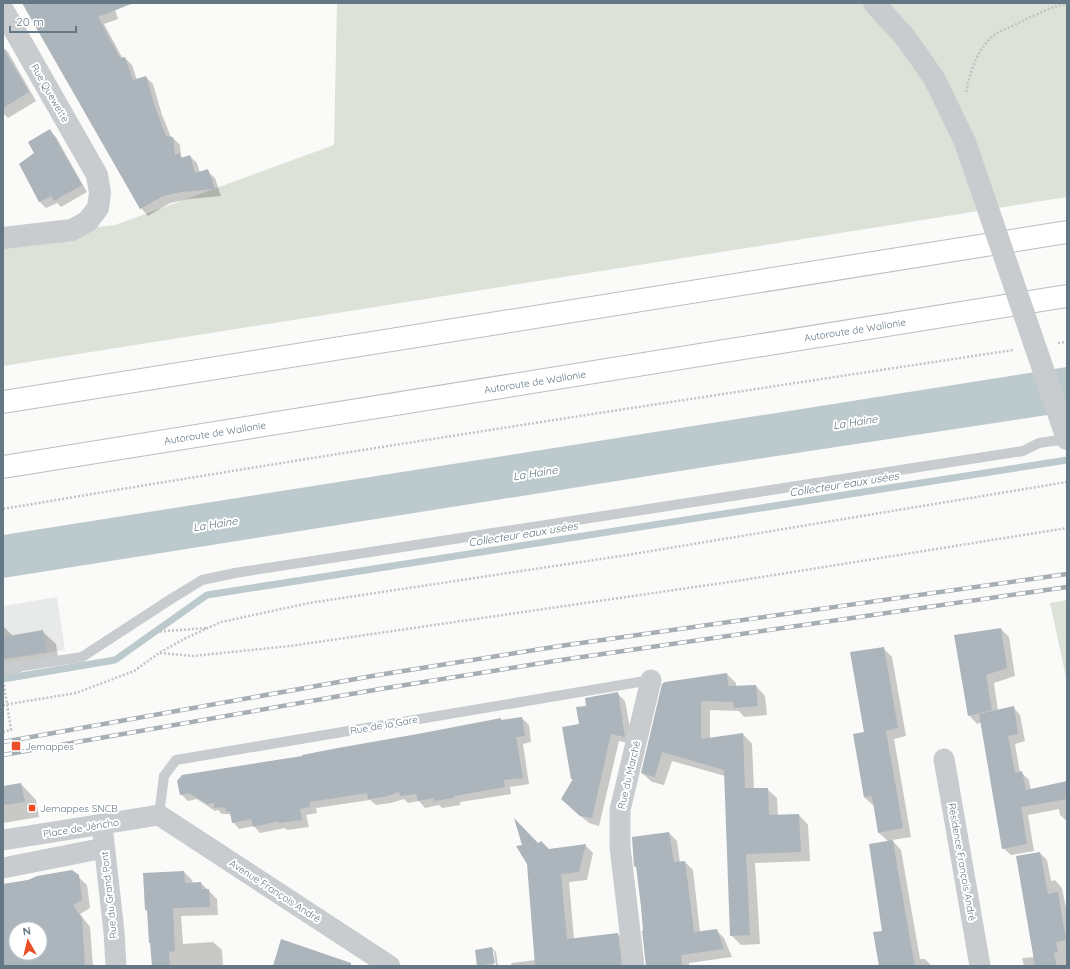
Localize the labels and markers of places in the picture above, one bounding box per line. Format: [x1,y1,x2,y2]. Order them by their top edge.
marker: Jemappes [10,740,22,752]
place label: Jemappes [25,740,74,753]
place label: Jemappes SNCB [40,802,118,815]
marker: Jemappes SNCB [27,803,37,813]

